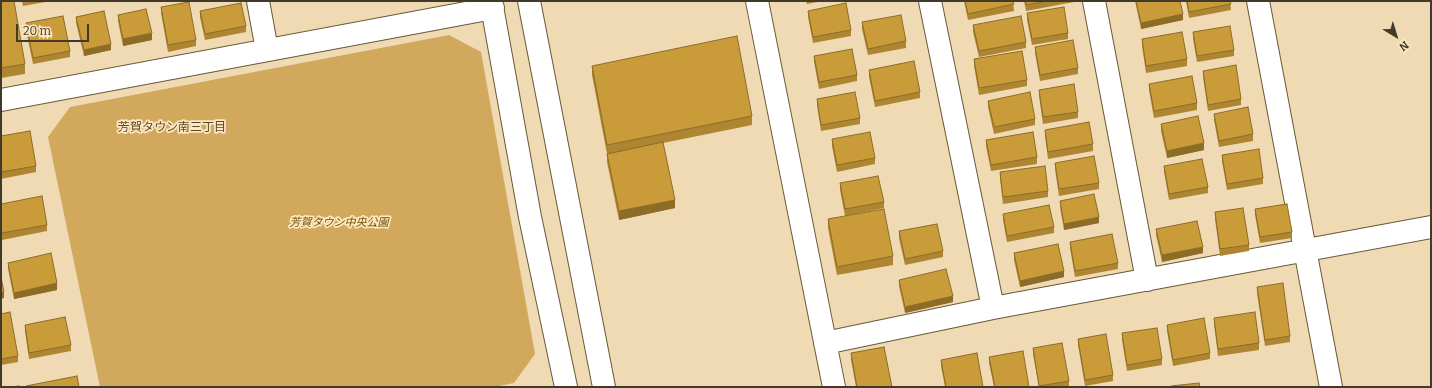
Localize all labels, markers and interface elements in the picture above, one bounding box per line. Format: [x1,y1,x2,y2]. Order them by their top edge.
scale bar [18,16,91,42]
north arrow [1376,16,1416,56]
text: 20 m [23,24,51,38]
text: N [1396,38,1411,54]
district label: 芳賀タウン南三丁目 [118,121,226,135]
park label: 芳賀タウン中央公園 [290,216,388,230]

